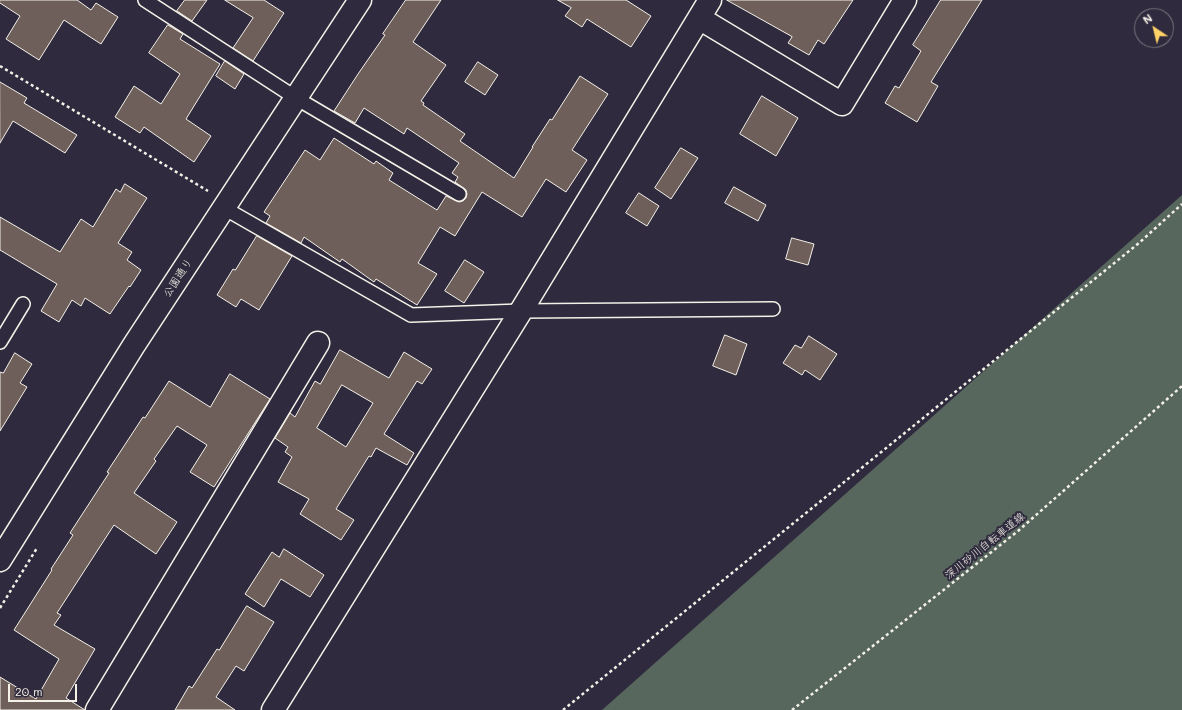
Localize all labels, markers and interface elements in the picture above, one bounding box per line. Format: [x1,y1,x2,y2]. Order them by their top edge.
north arrow [1134,8,1174,48]
text: N [1140,10,1155,27]
street label: 公園通り [160,256,196,300]
street label: 深川砂川自転車道線 [942,510,1028,582]
scale bar [10,676,79,702]
text: 20 m [15,683,43,699]

